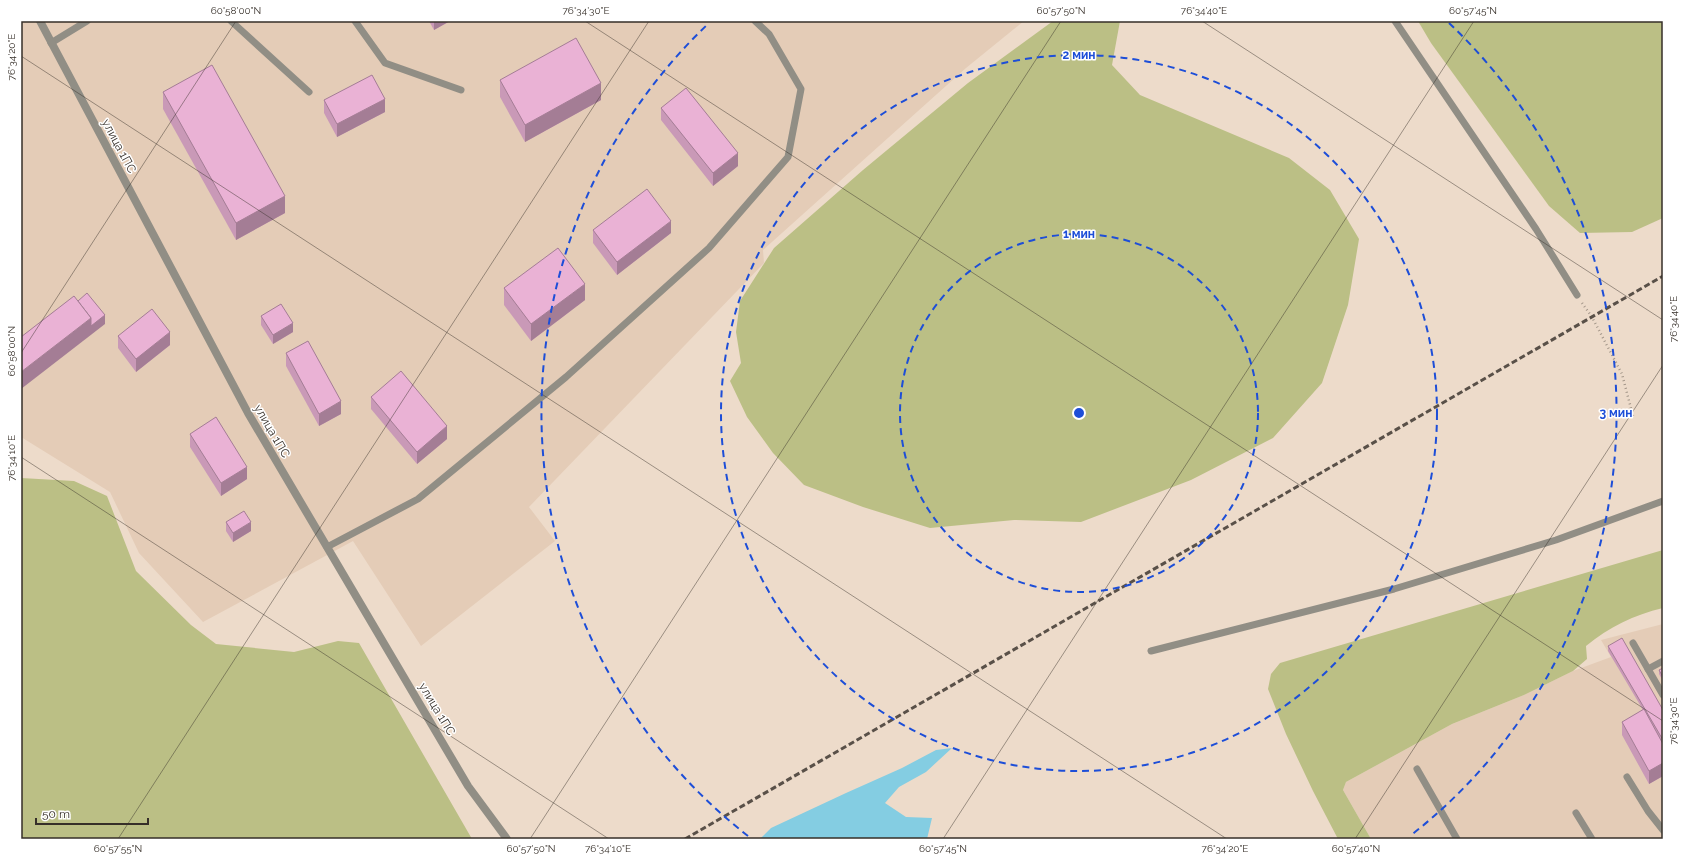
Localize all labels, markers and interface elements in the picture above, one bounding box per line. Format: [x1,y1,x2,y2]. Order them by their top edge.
text: 60°58'00"N [211,5,261,16]
text: 76°34'30"E [563,5,609,16]
text: 60°57'50"N [1036,5,1086,16]
text: 76°34'40"E [1181,5,1227,16]
text: 60°57'45"N [1449,5,1497,16]
text: 76°34'20"E [6,34,17,80]
text: 2 мин [1062,48,1096,62]
street label: улица 1ПС [99,117,139,175]
text: 1 мин [1063,227,1095,241]
text: 76°34'40"E [1668,296,1679,342]
text: 60°58'00"N [6,326,17,376]
street label: улица 1ПС [251,402,293,460]
centre of rings [1072,406,1086,420]
text: 3 мин [1600,406,1632,420]
text: 76°34'10"E [6,435,17,481]
street label: улица 1ПС [416,680,458,738]
text: 76°34'30"E [1668,698,1679,744]
scale bar [36,800,148,826]
text: 50 m [42,807,70,821]
text: 60°57'55"N [94,843,142,854]
text: 60°57'50"N [506,843,556,854]
text: 76°34'10"E [585,843,631,854]
text: 60°57'45"N [919,843,967,854]
text: 76°34'20"E [1202,843,1248,854]
text: 60°57'40"N [1332,843,1380,854]

